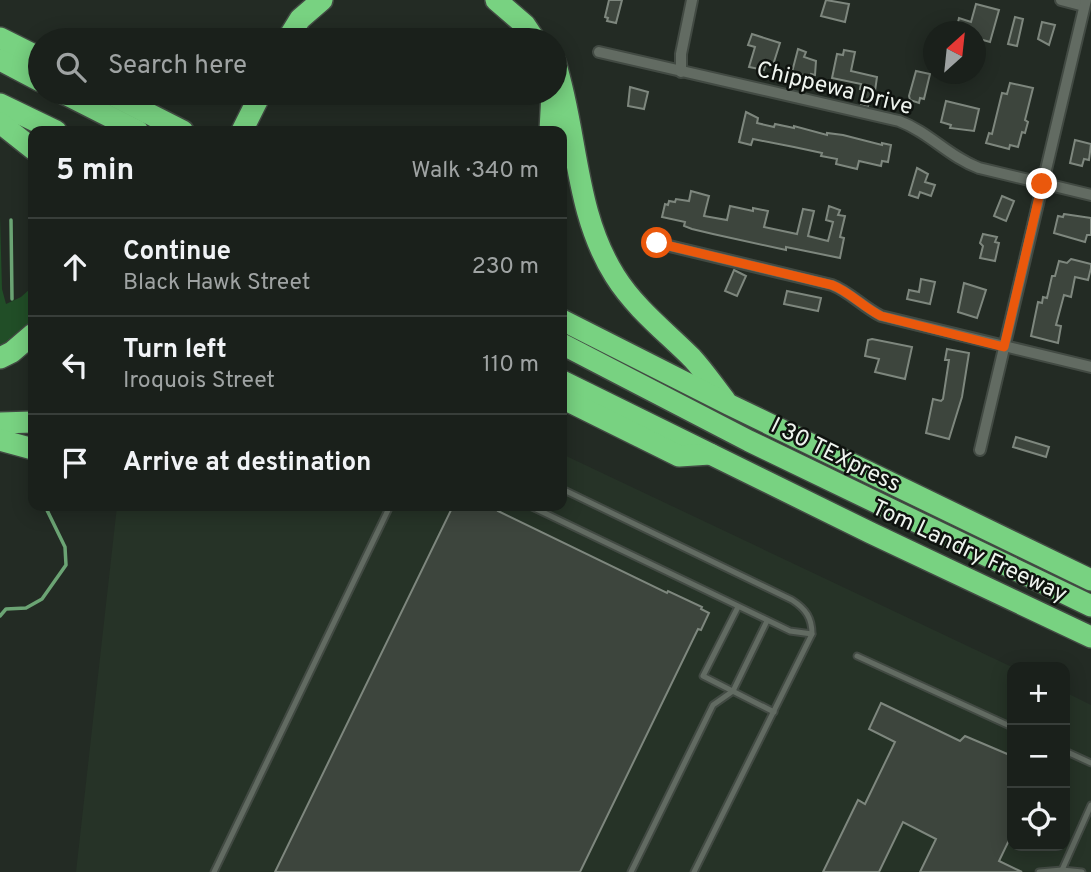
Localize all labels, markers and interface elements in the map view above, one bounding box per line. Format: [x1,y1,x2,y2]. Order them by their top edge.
north arrow [923,21,986,84]
search box [28,28,567,105]
icon: search [52,48,90,86]
text: Search here [108,50,247,83]
street label: Chippewa Drive [753,56,916,123]
text: 5 min [56,153,134,190]
text: Walk · 340 m [411,157,539,186]
route end [1026,168,1057,199]
route start [641,227,672,258]
text: Continue [123,236,231,269]
icon: ahead [56,248,94,286]
text: 230 m [472,253,539,282]
text: Black Hawk Street [123,269,310,298]
text: Turn left [123,334,227,367]
icon: left [56,346,94,384]
text: 110 m [482,351,539,380]
text: Iroquois Street [123,367,275,396]
street label: I 30 TEXpress [765,412,905,500]
icon: arrive [56,444,94,482]
text: Arrive at destination [123,447,371,480]
street label: Tom Landry Freeway [867,494,1071,610]
map controls [1007,662,1070,851]
button: + [1007,662,1070,725]
button: − [1007,725,1070,788]
button: locate [1007,788,1070,851]

